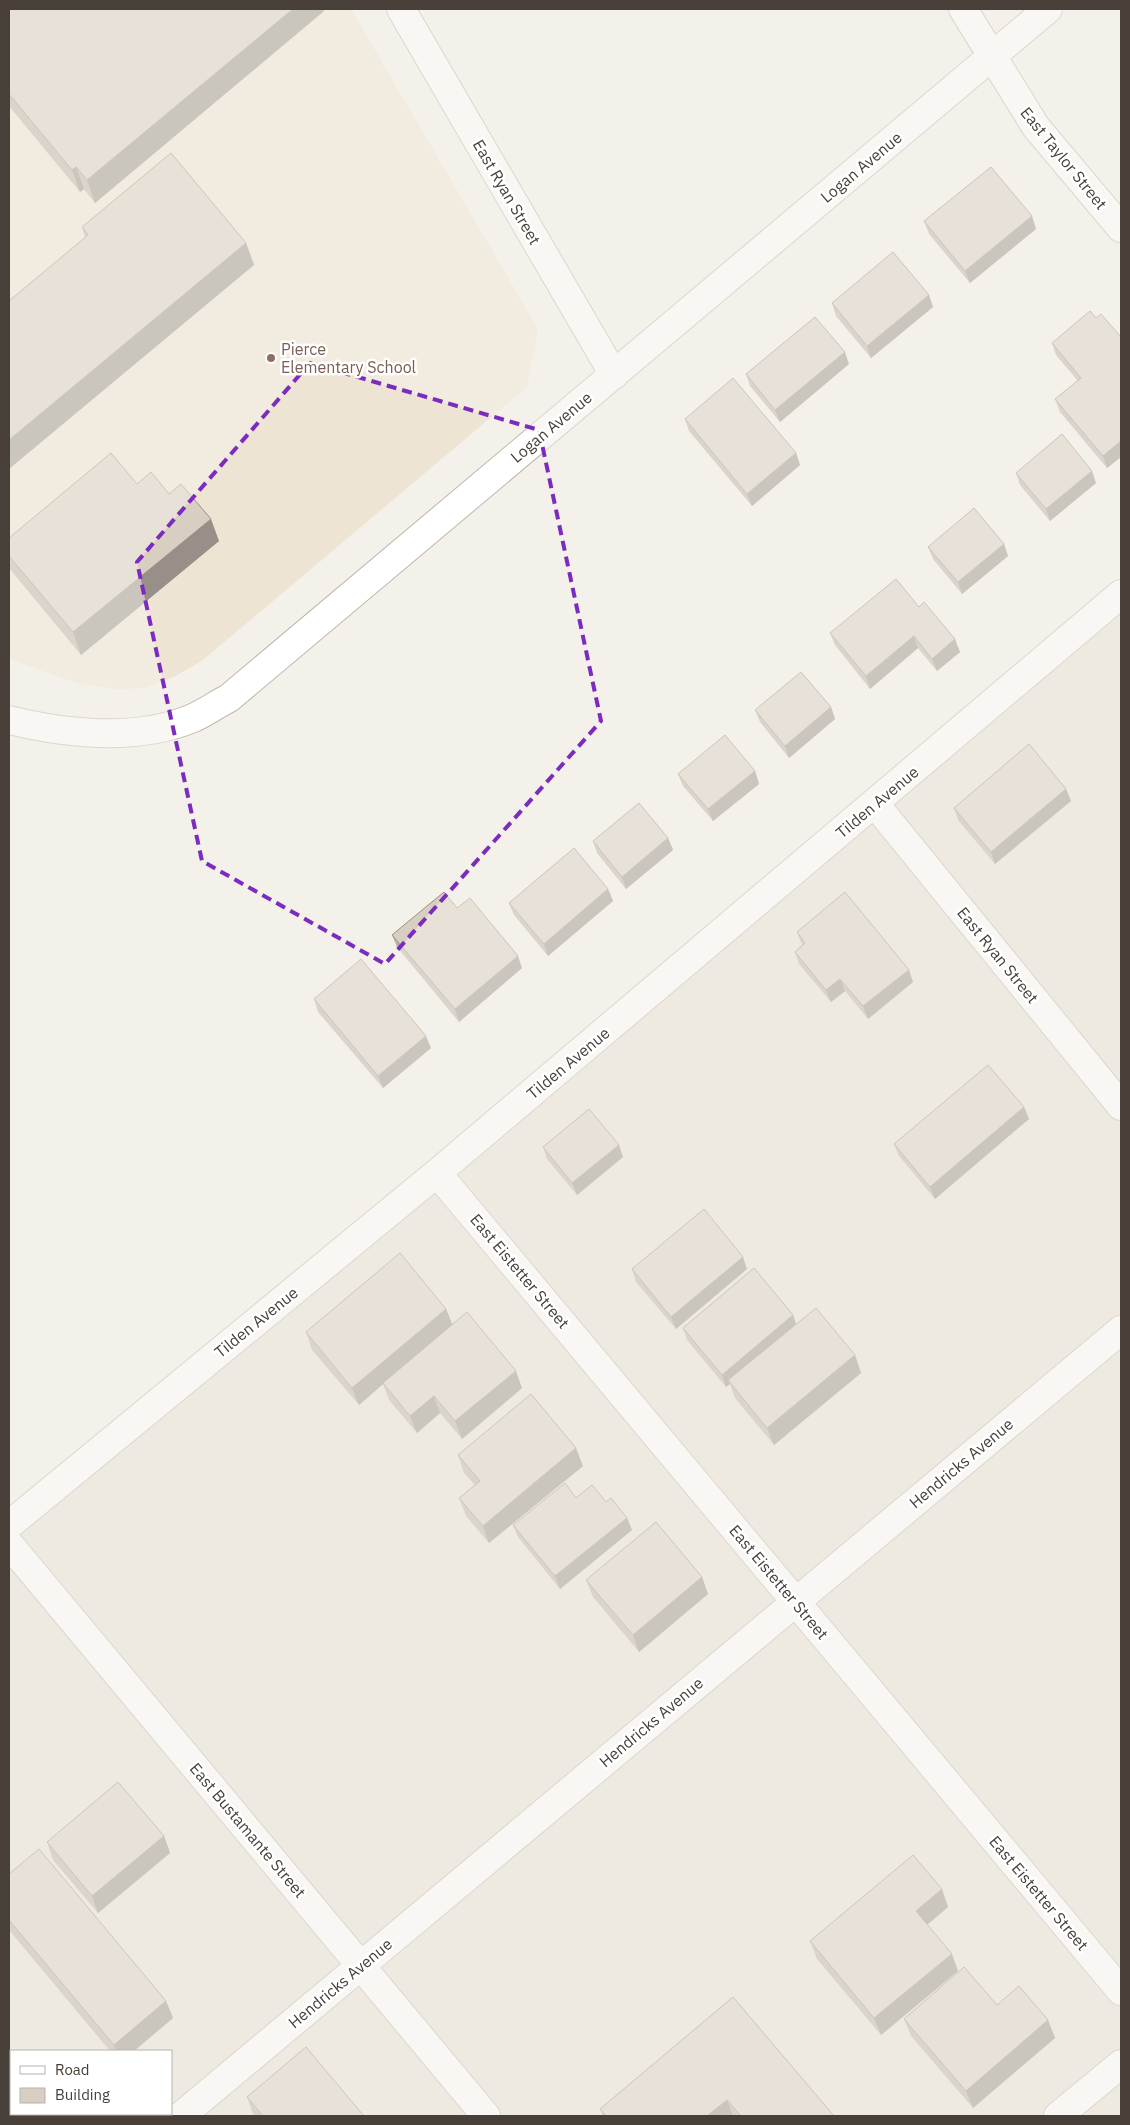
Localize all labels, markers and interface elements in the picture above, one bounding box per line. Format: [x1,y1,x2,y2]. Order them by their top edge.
street label: East Taylor Street [1016,103,1112,213]
street label: Logan Avenue [816,127,906,207]
street label: East Ryan Street [469,136,545,248]
place label: Pierce Elementary School [281,339,416,377]
marker: Pierce Elementary School [265,352,277,364]
street label: Logan Avenue [506,387,596,467]
street label: Tilden Avenue [832,761,923,842]
street label: East Ryan Street [953,903,1043,1007]
street label: Tilden Avenue [523,1022,614,1103]
street label: East Eistetter Street [466,1210,574,1332]
street label: Tilden Avenue [210,1282,302,1362]
street label: Hendricks Avenue [905,1414,1017,1512]
street label: East Eistetter Street [725,1521,833,1643]
street label: Hendricks Avenue [595,1673,707,1771]
street label: East Bustamante Street [186,1758,310,1902]
street label: East Eistetter Street [985,1832,1093,1954]
street label: Hendricks Avenue [284,1934,396,2032]
legend [10,2050,172,2115]
text: Road [55,2060,90,2079]
text: Building [55,2085,110,2104]

